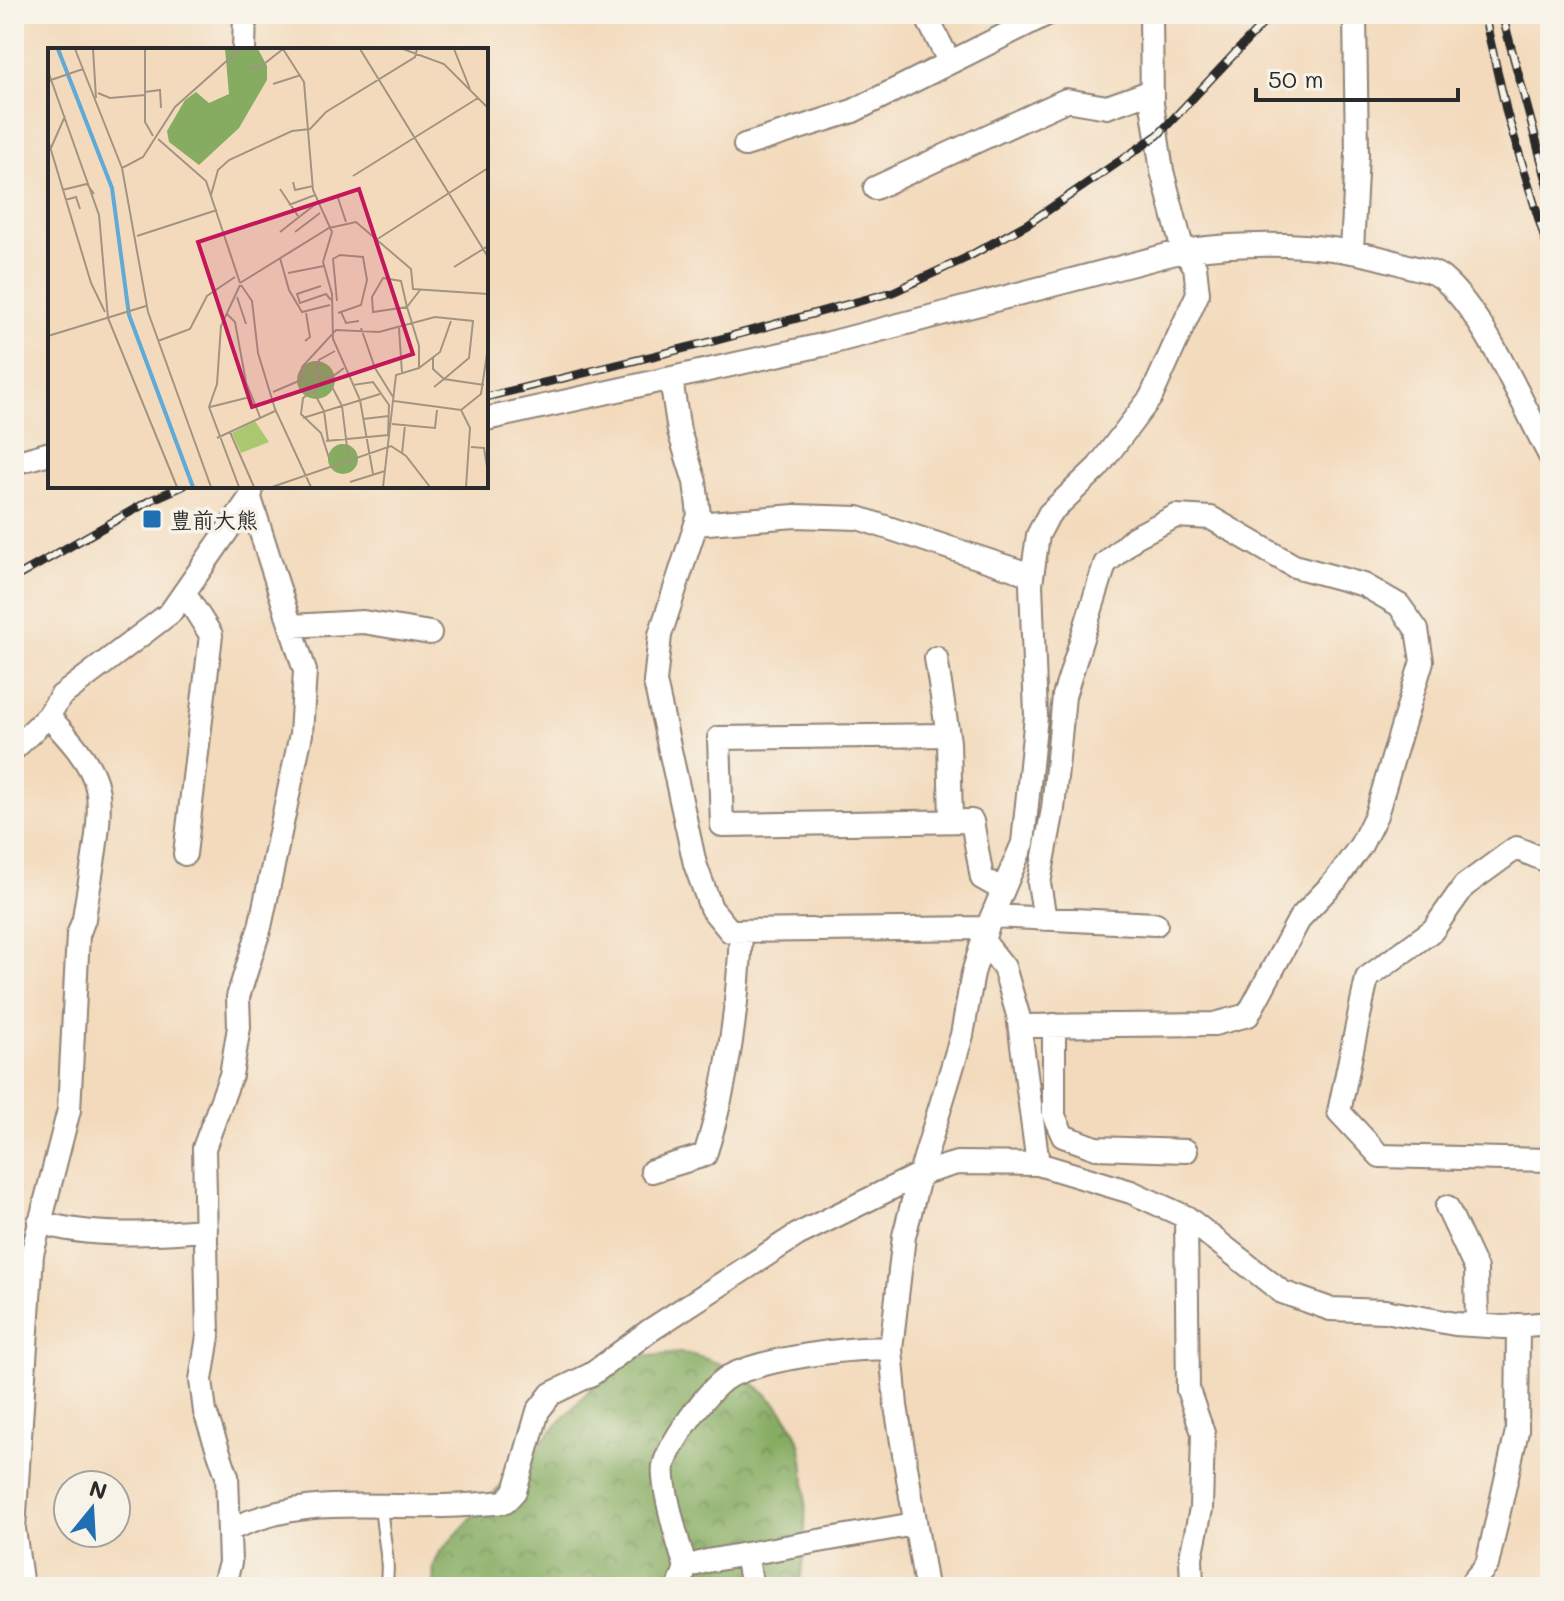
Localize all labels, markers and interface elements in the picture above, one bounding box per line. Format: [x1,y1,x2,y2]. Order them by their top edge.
inset map [48,48,488,488]
scale bar [1256,52,1458,102]
text: 50 m [1268,63,1324,94]
place label: 豊前大熊 [170,505,258,534]
marker: 豊前大熊 [141,508,163,530]
north arrow [52,1469,132,1549]
text: N [86,1473,111,1506]

